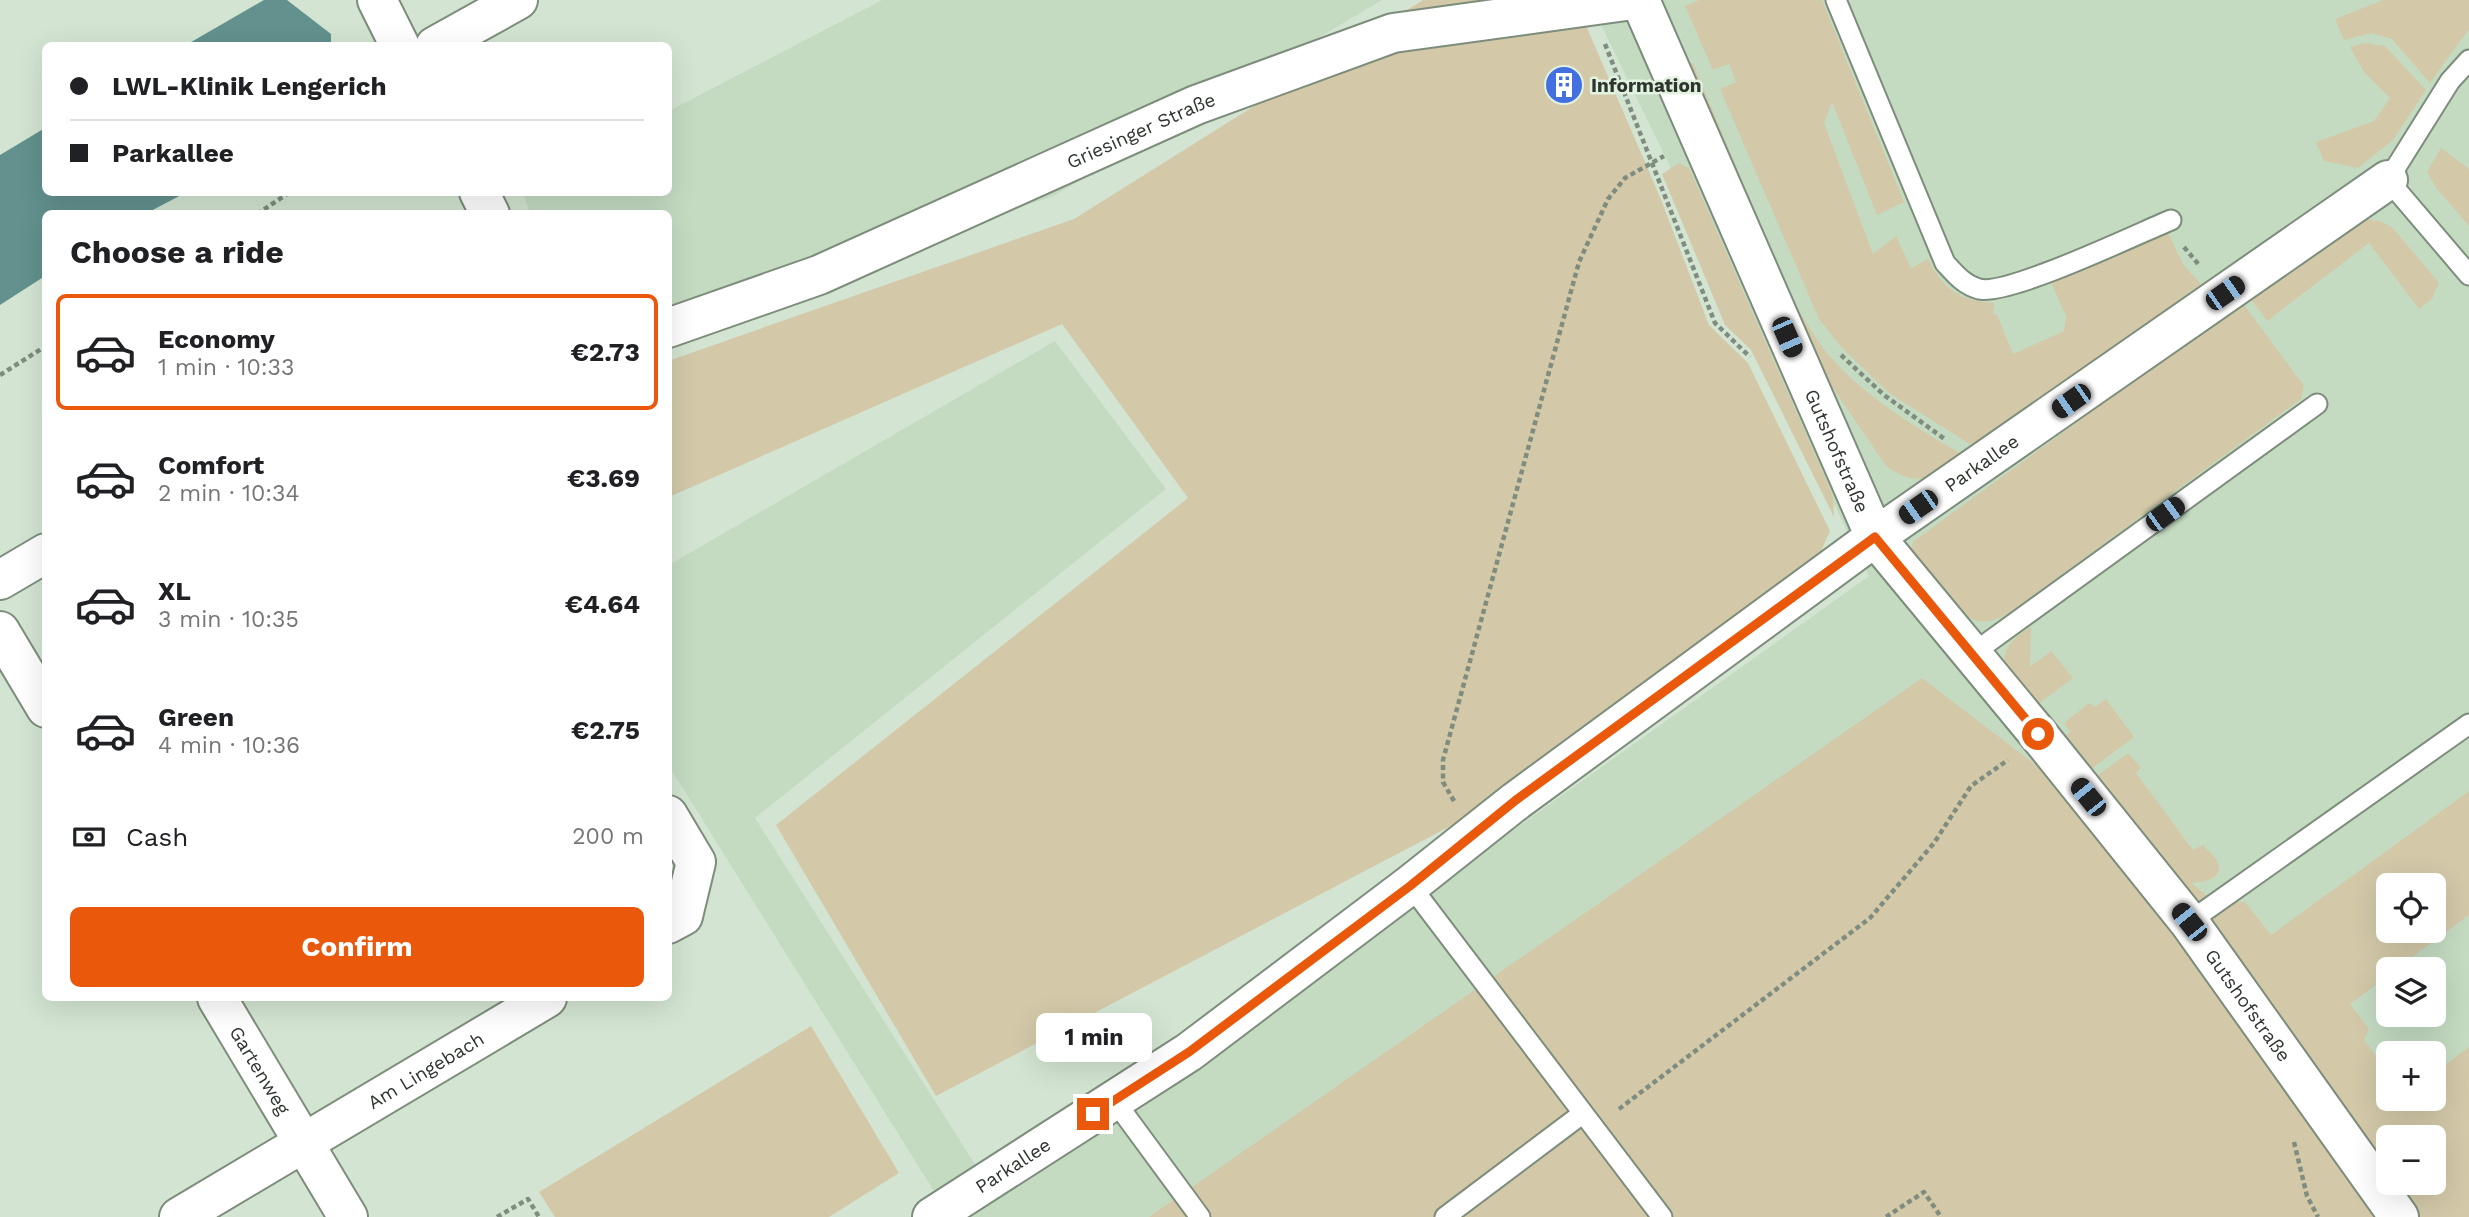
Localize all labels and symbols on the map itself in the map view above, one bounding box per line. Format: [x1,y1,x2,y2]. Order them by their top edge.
building icon: Information [1543,64,1585,106]
place label: Information [1591,74,1702,97]
street label: Griesinger Straße [1063,88,1219,174]
car [2202,272,2249,314]
car [1769,314,1806,360]
car [2048,380,2095,422]
street label: Gutshofstraße [1800,385,1874,516]
street label: Parkallee [1940,430,2023,497]
car [1895,486,1942,528]
car [2142,493,2189,535]
route start [2022,718,2054,750]
car [2067,774,2110,820]
car [2168,899,2211,945]
street label: Gutshofstraße [2200,945,2296,1066]
callout: 1 min [1035,1012,1151,1062]
street label: Gartenweg [224,1022,295,1119]
street label: Am Lingebach [363,1027,488,1114]
route end [1077,1098,1109,1130]
street label: Parkallee [971,1133,1055,1198]

